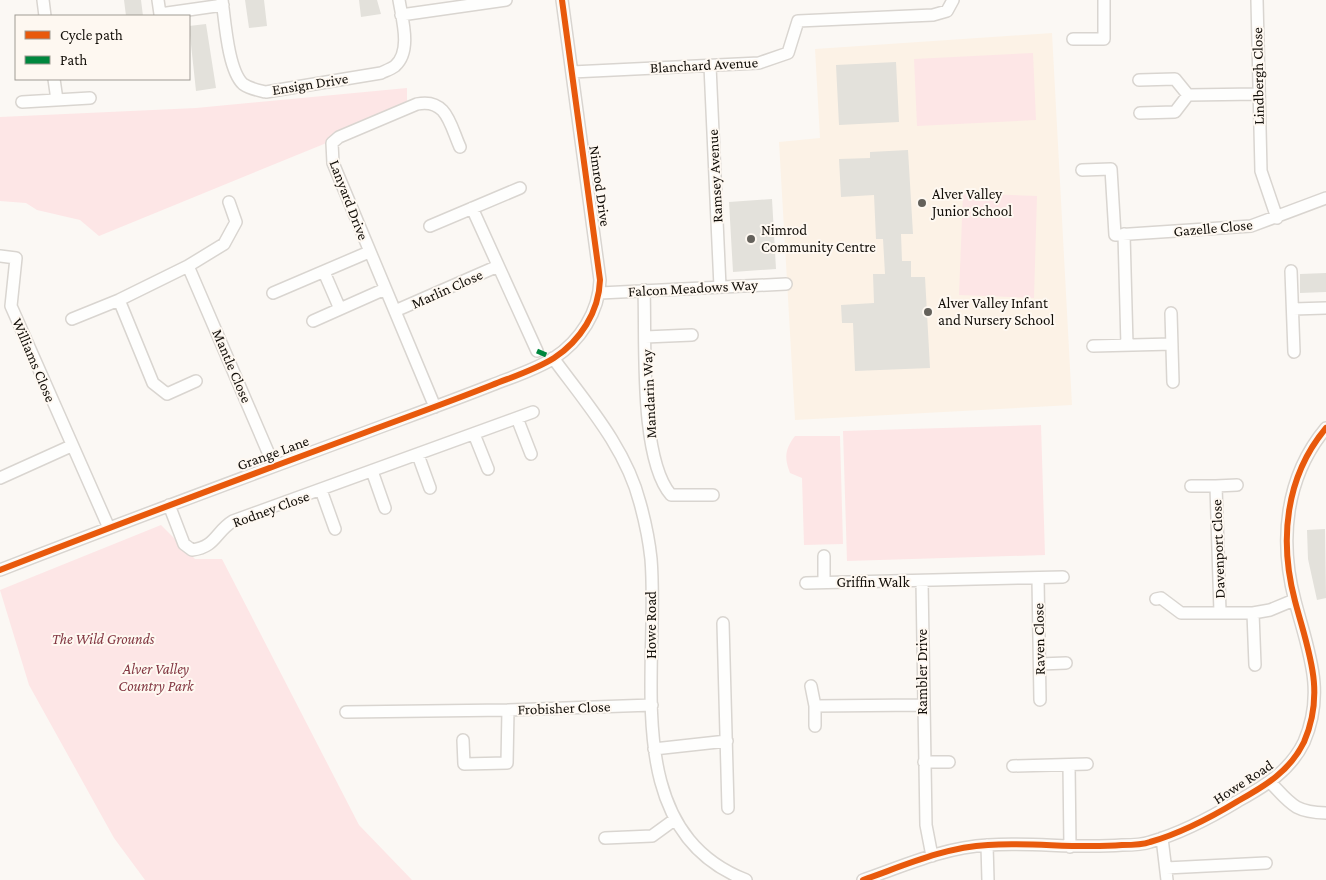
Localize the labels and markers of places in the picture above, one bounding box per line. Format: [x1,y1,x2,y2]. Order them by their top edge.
place label: Alver Valley Junior School [930,186,1012,220]
marker: Alver Valley Junior School [916,197,928,209]
place label: Nimrod Community Centre [761,222,876,256]
marker: Nimrod Community Centre [745,233,757,245]
place label: Alver Valley Infant and Nursery School [938,295,1054,329]
marker: Alver Valley Infant and Nursery School [922,306,934,318]

